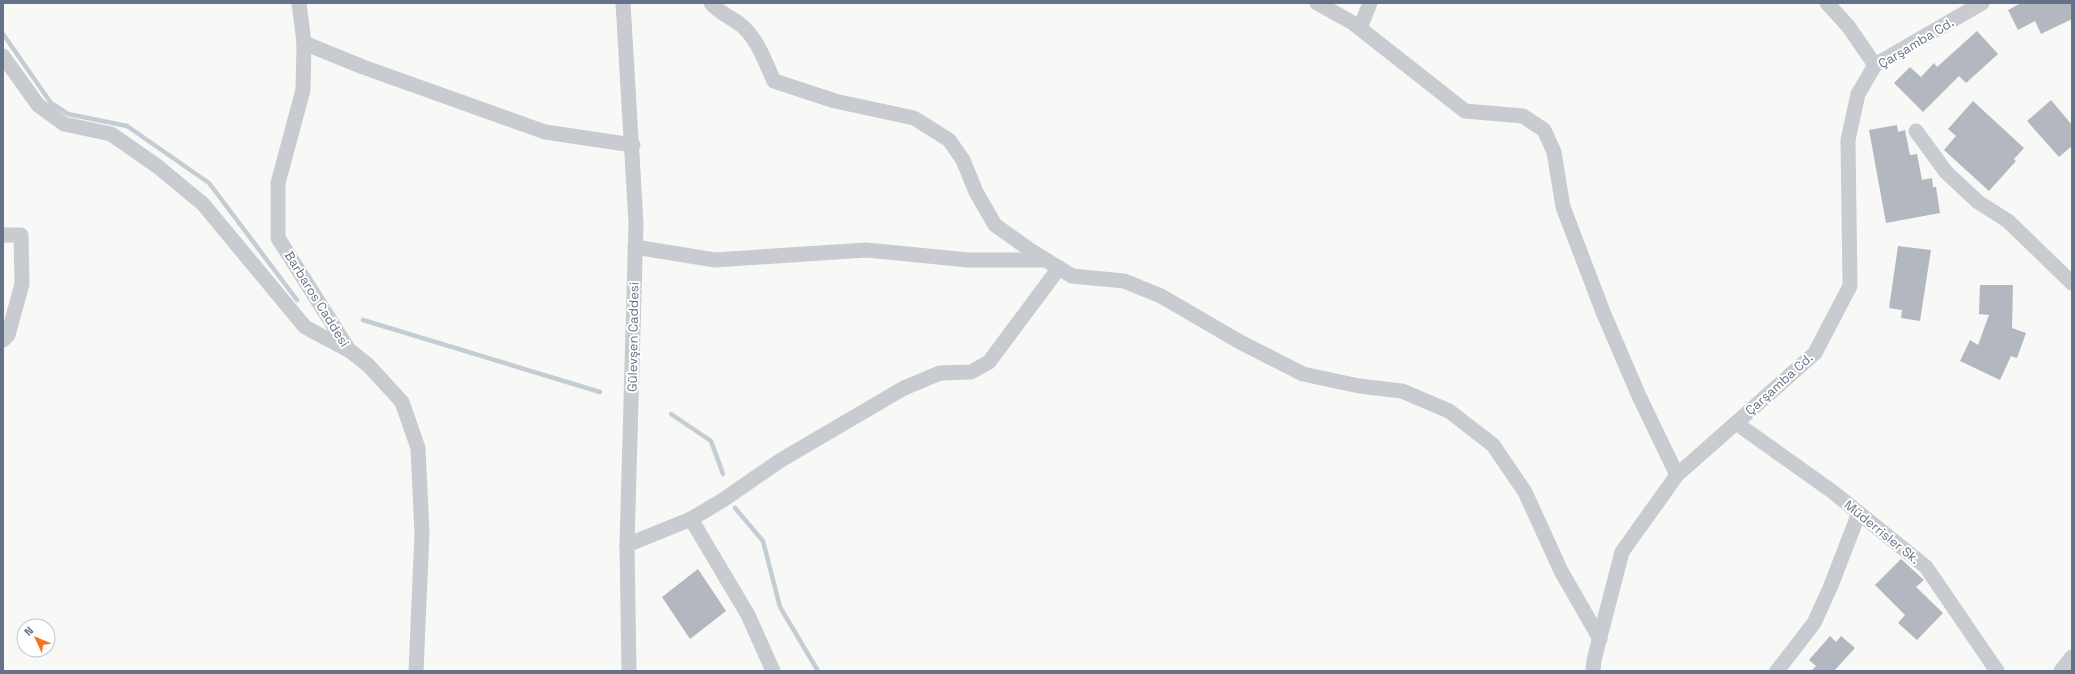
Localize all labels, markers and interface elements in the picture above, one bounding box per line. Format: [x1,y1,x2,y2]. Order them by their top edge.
street label: Çarşamba Cd. [1875,14,1957,72]
street label: Barbaros Caddesi [281,248,353,350]
street label: Gülevşen Caddesi [624,282,642,392]
street label: Çarşamba Cd. [1742,349,1816,419]
street label: Müderrisler Sk. [1841,496,1923,568]
north arrow [16,618,56,658]
text: N [21,624,36,639]

